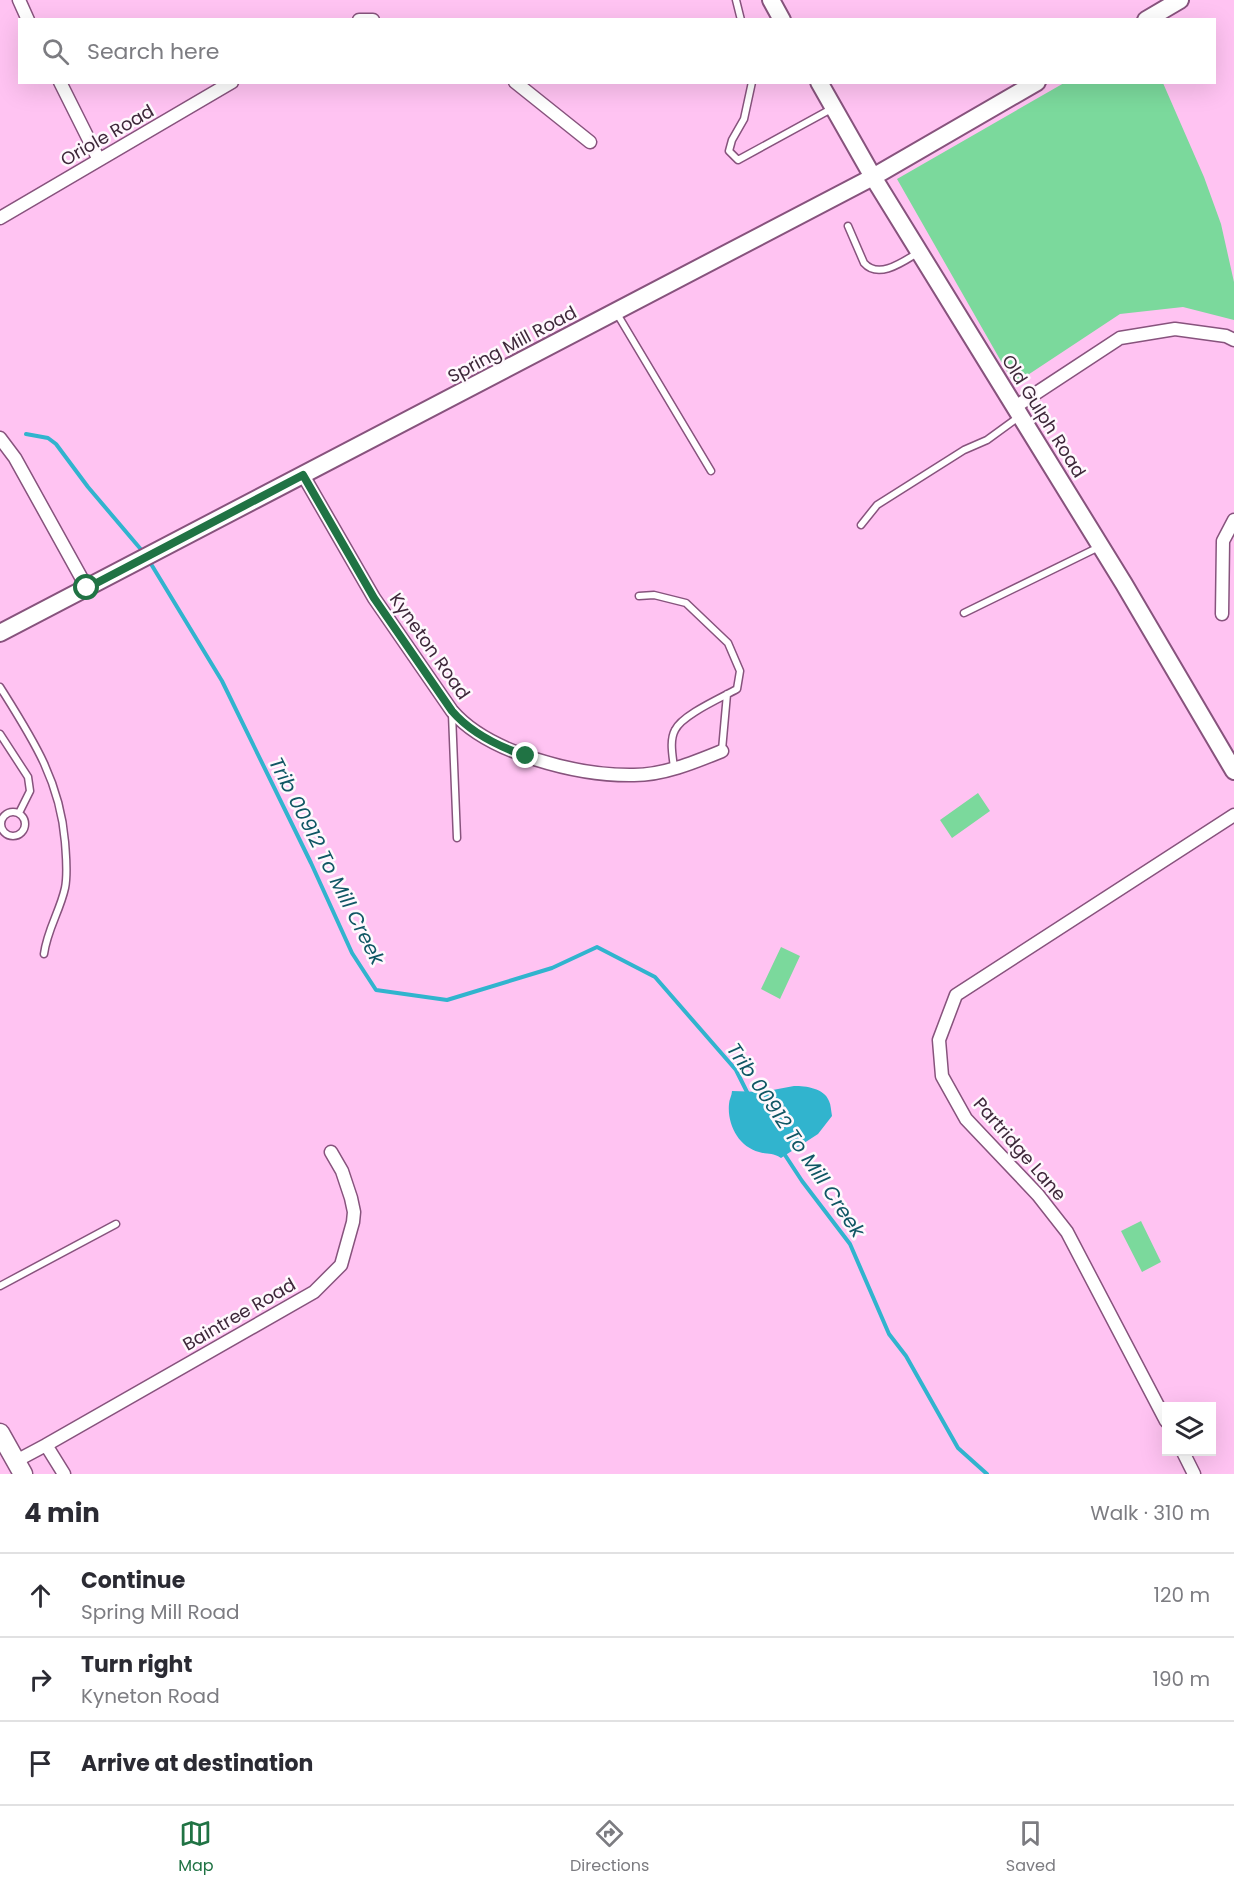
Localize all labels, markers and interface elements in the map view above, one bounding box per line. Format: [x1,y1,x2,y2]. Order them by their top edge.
search box [18,18,1216,84]
icon: search [39,35,72,68]
text: Search here [87,36,220,67]
street label: Oriole Road [56,98,158,172]
street label: Spring Mill Road [443,299,581,389]
street label: Old Gulph Road [996,350,1092,482]
route start [73,574,99,600]
street label: Kyneton Road [384,588,476,704]
route end [512,742,538,768]
water label: Trib 00912 To Mill Creek [262,752,392,971]
water label: Trib 00912 To Mill Creek [720,1037,873,1244]
street label: Partridge Lane [968,1092,1072,1206]
street label: Baintree Road [178,1272,300,1356]
map controls [1162,1402,1216,1456]
button: layers [1162,1402,1216,1456]
text: 4 min [24,1495,100,1531]
text: Walk · 310 m [1090,1499,1210,1527]
text: Continue [81,1565,185,1596]
icon: ahead [24,1579,57,1612]
text: 120 m [1154,1581,1210,1609]
text: Spring Mill Road [81,1598,240,1626]
text: Turn right [81,1649,192,1680]
icon: right [24,1663,57,1696]
text: 190 m [1153,1665,1210,1693]
text: Kyneton Road [81,1682,220,1710]
icon: arrive [24,1747,57,1780]
text: Arrive at destination [81,1748,313,1779]
tab: Map [178,1817,214,1878]
tab: Directions [570,1817,649,1878]
tab: Saved [1006,1817,1056,1878]

